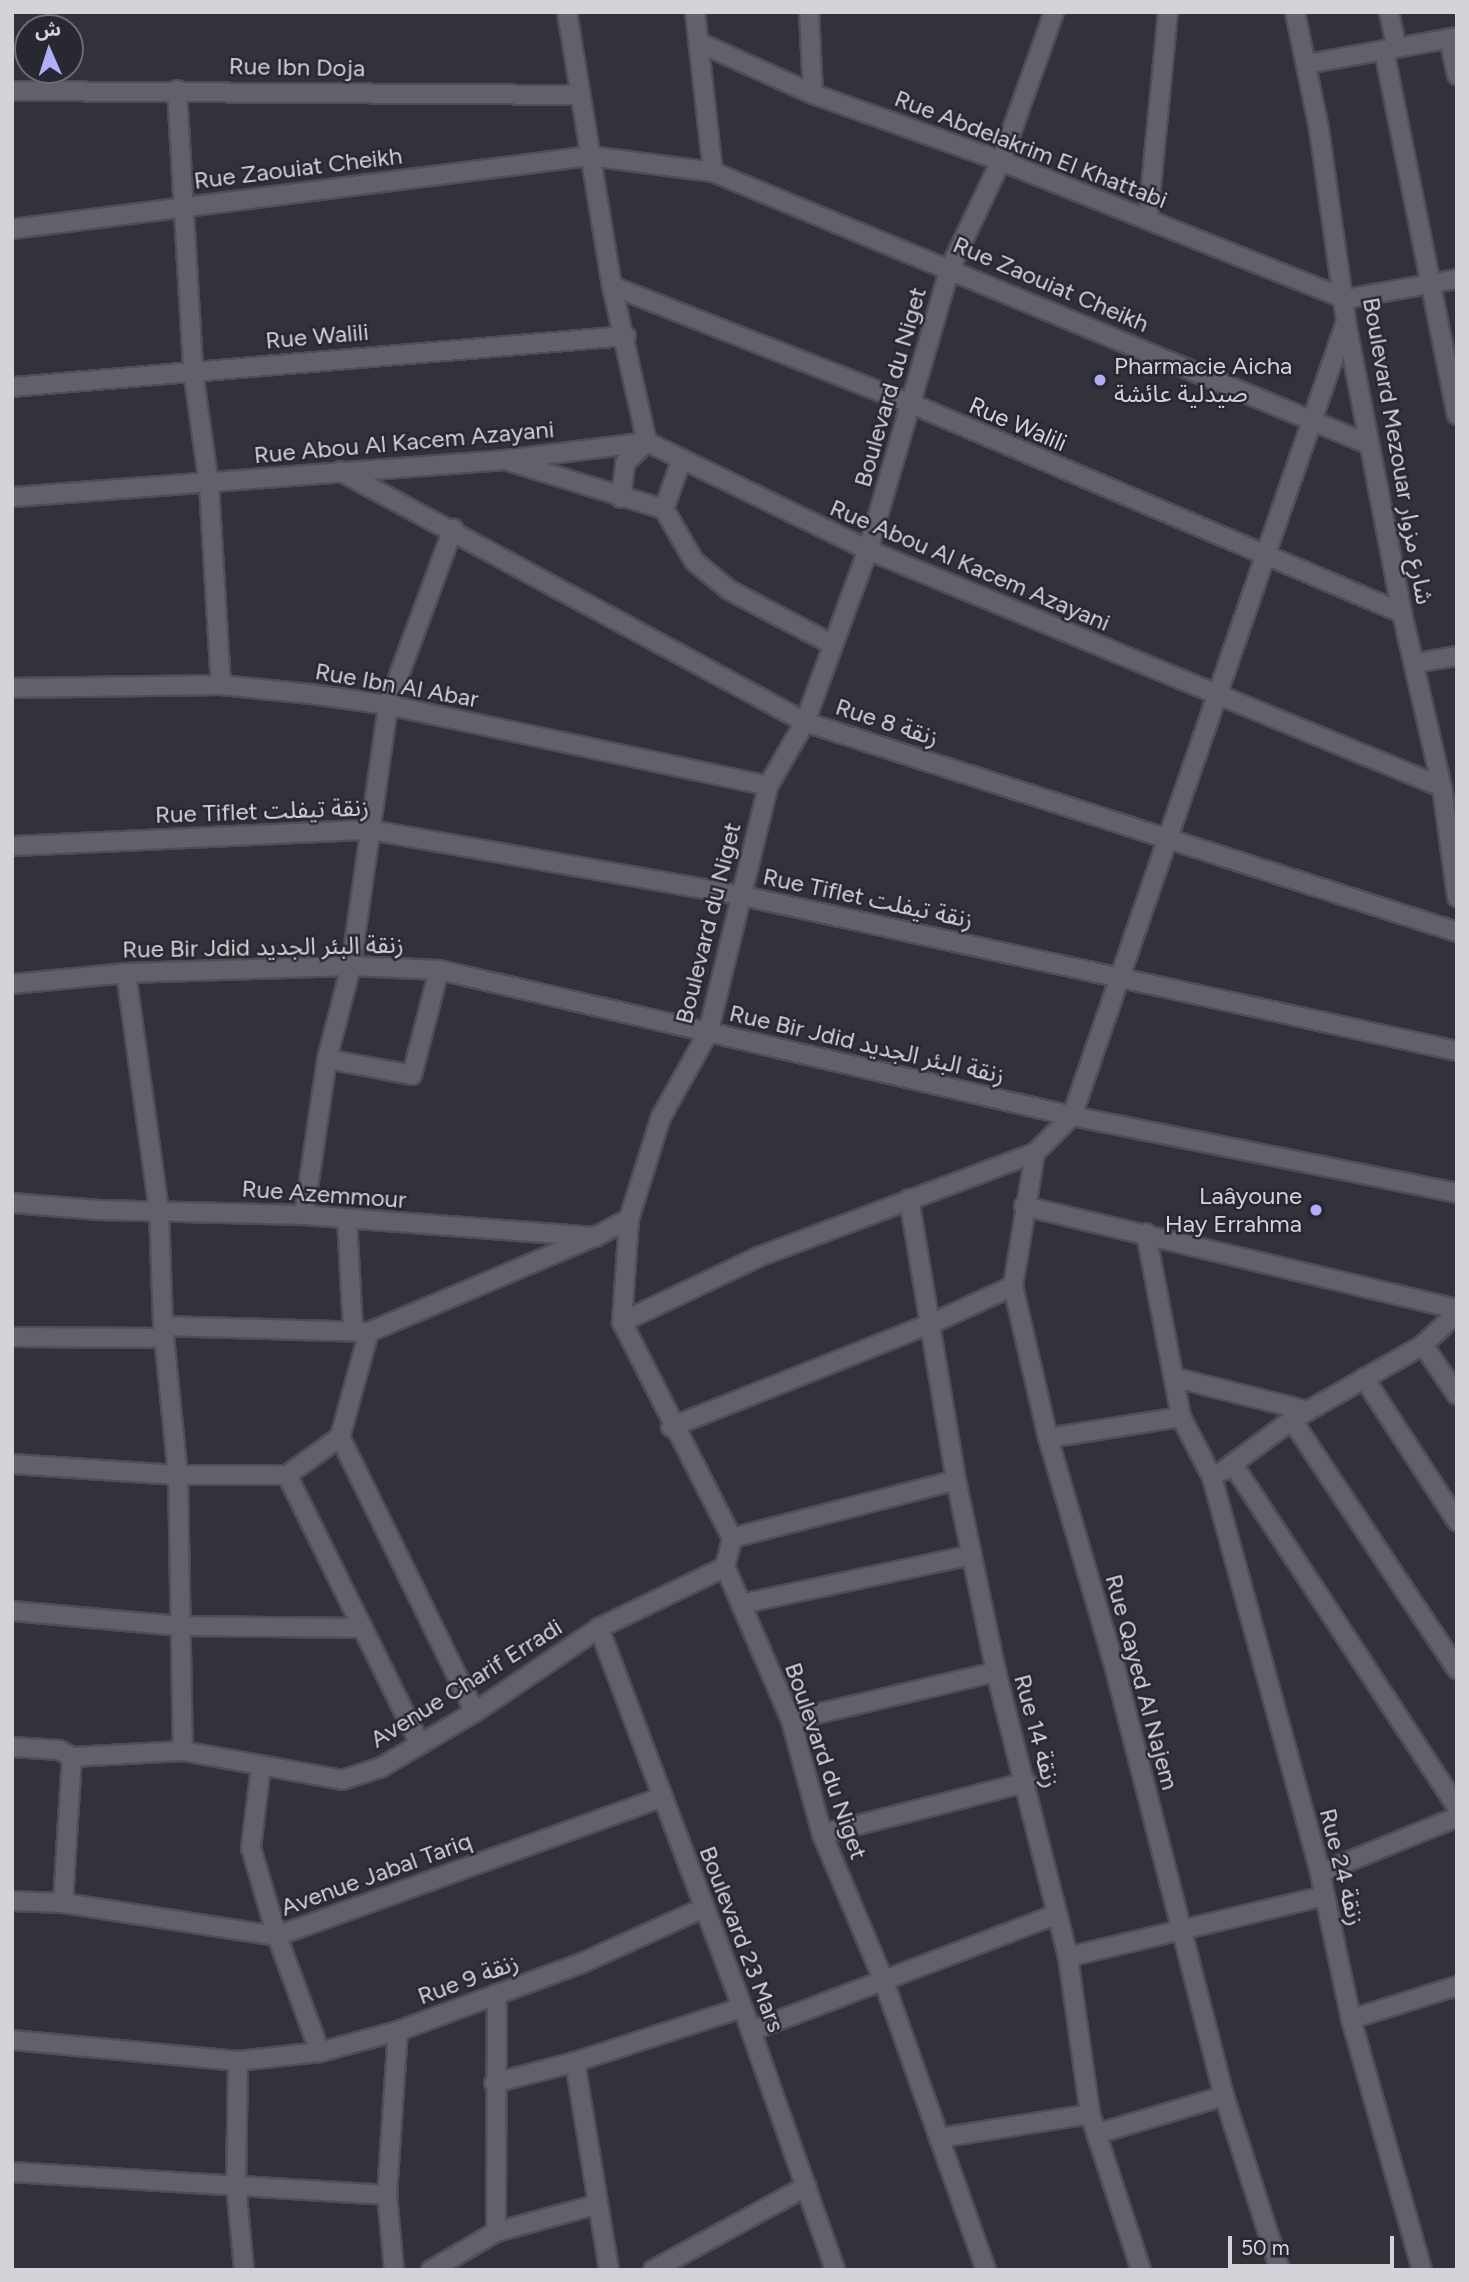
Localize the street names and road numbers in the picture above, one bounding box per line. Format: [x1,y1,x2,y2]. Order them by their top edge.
street label: Rue Ibn Doja [229,51,365,83]
street label: Rue Abdelakrim El Khattabi [891,84,1171,214]
street label: Rue Zaouiat Cheikh [192,141,404,195]
street label: Rue Zaouiat Cheikh [949,230,1153,338]
street label: Boulevard du Niget [848,284,932,490]
street label: Boulevard Mezouar شارع مزوار [1357,295,1439,607]
street label: Rue Walili [264,317,370,355]
street label: Rue Walili [965,391,1071,457]
street label: Rue Abou Al Kacem Azayani [253,415,555,469]
street label: Rue Abou Al Kacem Azayani [826,493,1114,637]
street label: Rue Ibn Al Abar [313,656,481,714]
street label: Rue 8 زنقة [832,692,942,752]
street label: Rue Tiflet زنقة تيفلت [155,793,369,829]
street label: Boulevard du Niget [669,819,747,1027]
street label: Rue Tiflet زنقة تيفلت [760,862,976,934]
street label: Rue Bir Jdid زنقة البئر الجديد [122,930,404,964]
street label: Rue Bir Jdid زنقة البئر الجديد [727,998,1007,1090]
street label: Rue Azemmour [241,1174,407,1214]
street label: Rue Qayed Al Najem [1099,1571,1185,1793]
street label: Avenue Charif Erradi [365,1612,567,1754]
street label: Boulevard du Niget [779,1659,873,1863]
street label: Rue 14 زنقة [1008,1671,1066,1791]
street label: Rue 24 زنقة [1314,1805,1370,1929]
street label: Avenue Jabal Tariq [277,1826,475,1922]
street label: Boulevard 23 Mars [693,1842,791,2036]
street label: Rue 9 زنقة [414,1948,522,2010]

